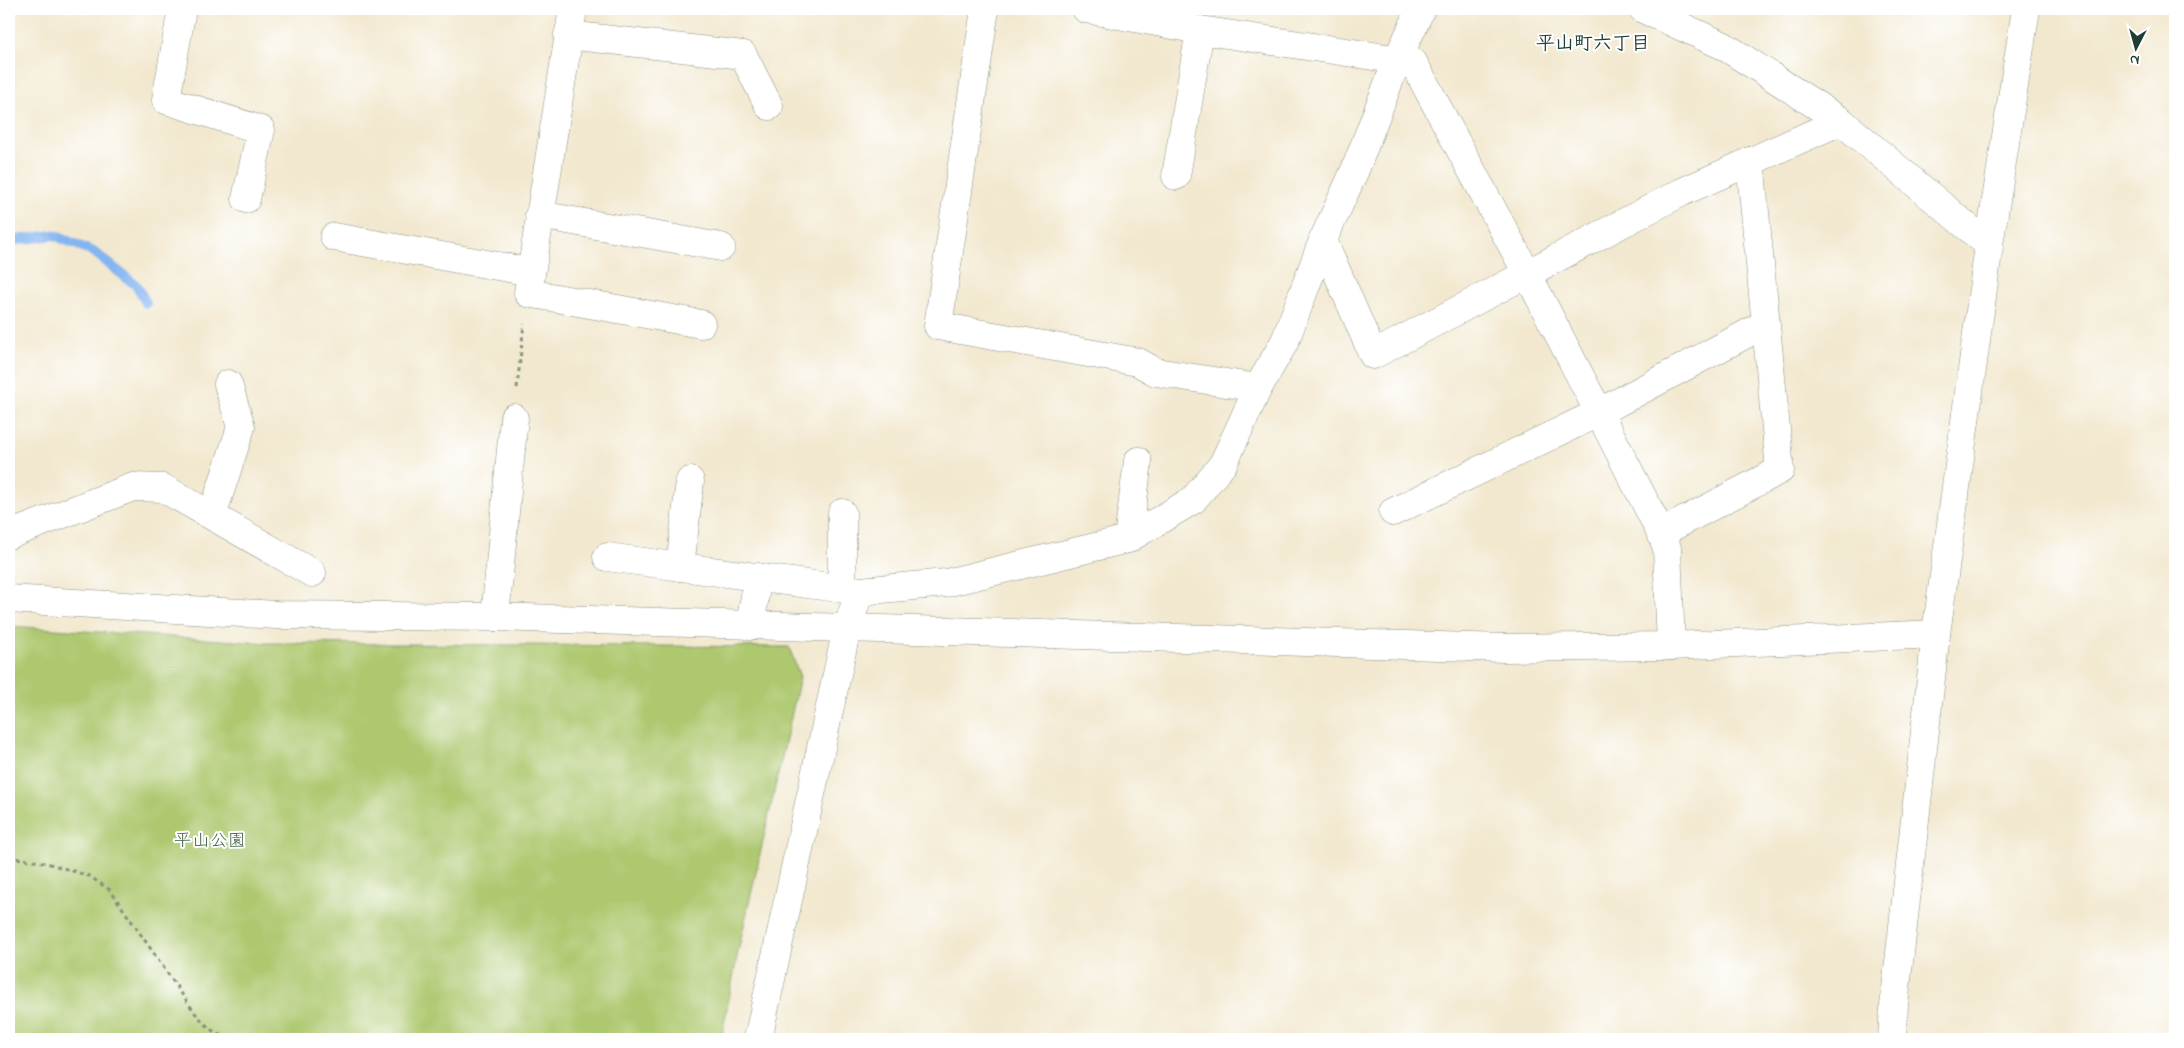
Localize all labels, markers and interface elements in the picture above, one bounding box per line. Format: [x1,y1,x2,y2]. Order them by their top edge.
north arrow [2112,22,2162,72]
district label: 平山町六丁目 [1536,31,1650,58]
text: N [2129,49,2141,70]
park label: 平山公園 [174,829,246,855]

